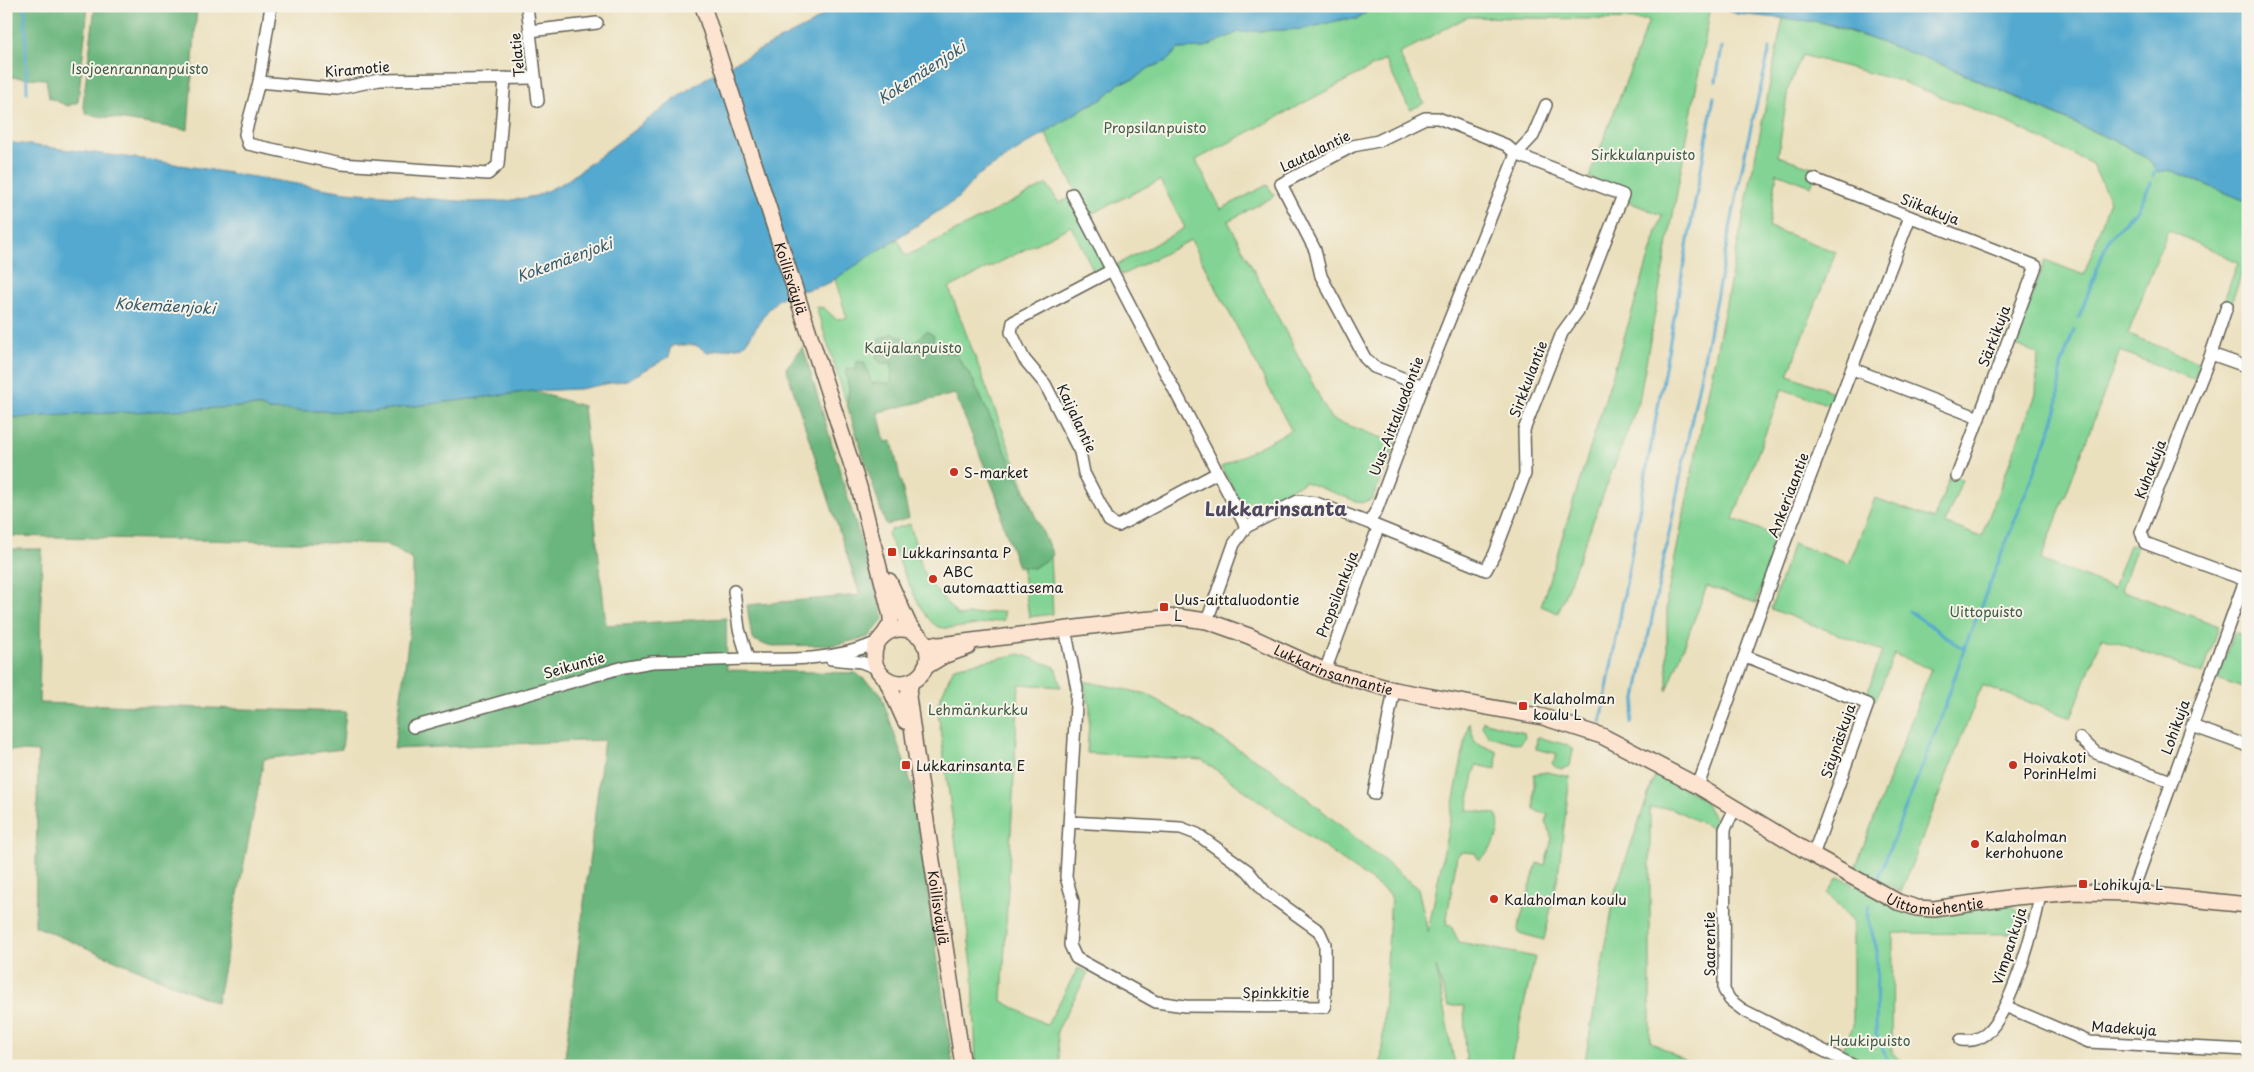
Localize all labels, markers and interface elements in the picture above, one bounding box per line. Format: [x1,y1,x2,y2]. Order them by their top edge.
street label: Telatie [504,32,530,78]
water label: Kokemäenjoki [873,33,972,109]
street label: Kiramotie [324,56,390,82]
park label: Isojoenrannanpuisto [71,58,209,79]
park label: Propsilanpuisto [1104,117,1207,138]
street label: Lautalantie [1276,125,1354,177]
park label: Sirkkulanpuisto [1591,144,1695,165]
street label: Siikakuja [1897,188,1963,230]
water label: Kokemäenjoki [513,230,618,287]
street label: Koillisväylä [770,239,813,317]
water label: Kokemäenjoki [114,291,219,319]
street label: Särkikuja [1973,302,2015,370]
park label: Kaijalanpuisto [864,337,962,358]
street label: Sirkkulantie [1504,337,1552,421]
street label: Uus-Aittaluodontie [1364,353,1428,479]
street label: Kaijalantie [1052,380,1102,456]
street label: Kuhakuja [2129,436,2171,502]
street label: Ankeriaantie [1762,449,1814,541]
place label: S-market [964,462,1029,483]
marker: S-market [948,466,960,478]
district label: Lukkarinsanta [1205,494,1347,522]
place label: Lukkarinsanta P [902,542,1012,563]
marker: Lukkarinsanta P [886,546,898,558]
street label: Propsilankuja [1311,548,1363,640]
place label: ABC automaattiasema [943,561,1063,598]
marker: ABC automaattiasema [927,573,939,585]
place label: Uus-aittaluodontie L [1174,589,1299,626]
marker: Uus-aittaluodontie L [1158,601,1170,613]
park label: Uittopuisto [1949,601,2023,622]
street label: Lukkarinsannantie [1271,639,1396,700]
street label: Seikuntie [541,646,607,684]
place label: Kalaholman koulu L [1533,688,1615,725]
street label: Lohikuja [2155,696,2195,757]
park label: Lehmänkurkku [928,699,1028,720]
marker: Kalaholman koulu L [1517,700,1529,712]
street label: Säynäskuja [1815,701,1861,781]
place label: Hoivakoti PorinHelmi [2023,747,2097,784]
place label: Lukkarinsanta E [916,755,1026,776]
marker: Lukkarinsanta E [900,759,912,771]
marker: Hoivakoti PorinHelmi [2007,759,2019,771]
place label: Kalaholman kerhohuone [1985,826,2067,863]
marker: Kalaholman kerhohuone [1969,838,1981,850]
street label: Koillisväylä [923,869,955,946]
place label: Lohikuja L [2093,874,2163,895]
marker: Lohikuja L [2077,878,2089,890]
street label: Uittomiehentie [1882,887,1985,920]
place label: Kalaholman koulu [1504,889,1627,910]
marker: Kalaholman koulu [1488,893,1500,905]
street label: Vimpankuja [1987,904,2032,988]
street label: Saarentie [1699,912,1720,976]
street label: Spinkkitie [1243,982,1309,1003]
street label: Madekuja [2091,1015,2158,1041]
park label: Haukipuisto [1830,1030,1911,1051]

